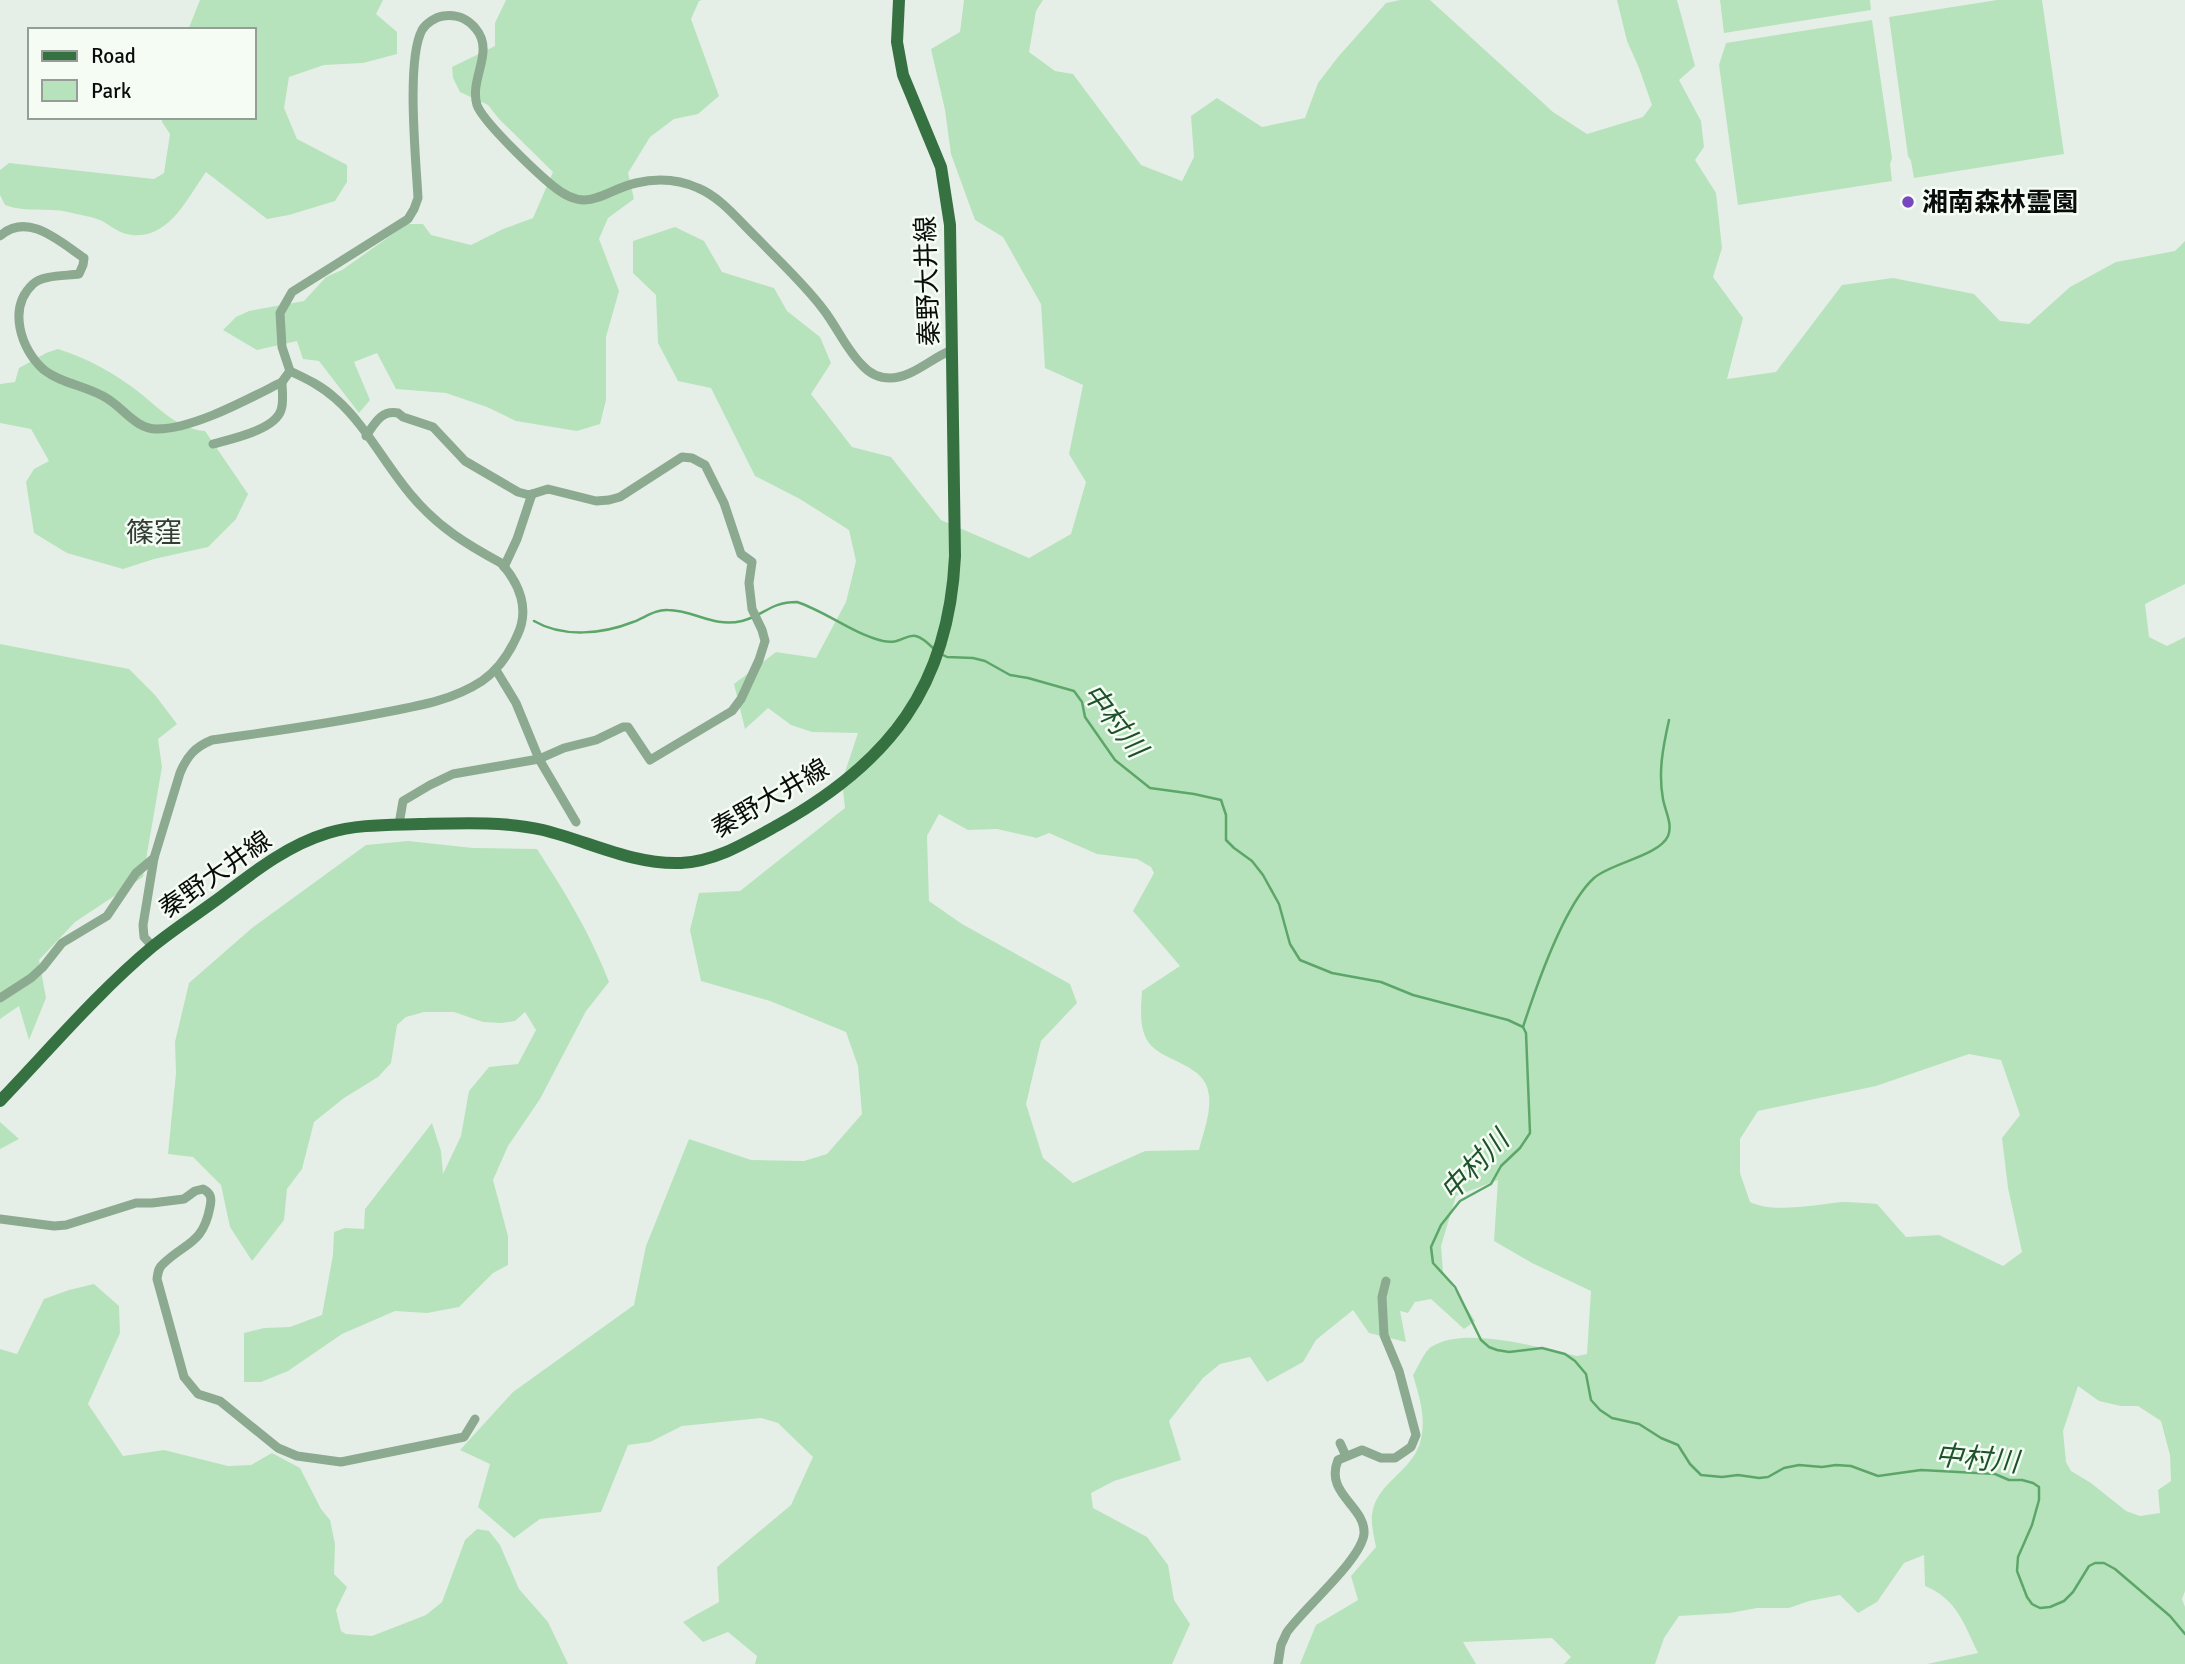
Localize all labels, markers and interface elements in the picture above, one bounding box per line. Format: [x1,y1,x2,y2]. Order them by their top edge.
legend [28,28,256,119]
text: Road [91,43,136,69]
text: Park [91,78,132,104]
place label: 湘南森林霊園 [1922,187,2078,219]
marker: 湘南森林霊園 [1900,194,1916,210]
street label: 秦野大井線 [910,215,946,346]
district label: 篠窪 [126,516,182,550]
water label: 中村川 [1075,677,1155,767]
street label: 秦野大井線 [706,753,835,845]
street label: 秦野大井線 [153,824,278,925]
water label: 中村川 [1433,1122,1518,1208]
water label: 中村川 [1934,1438,2023,1480]

